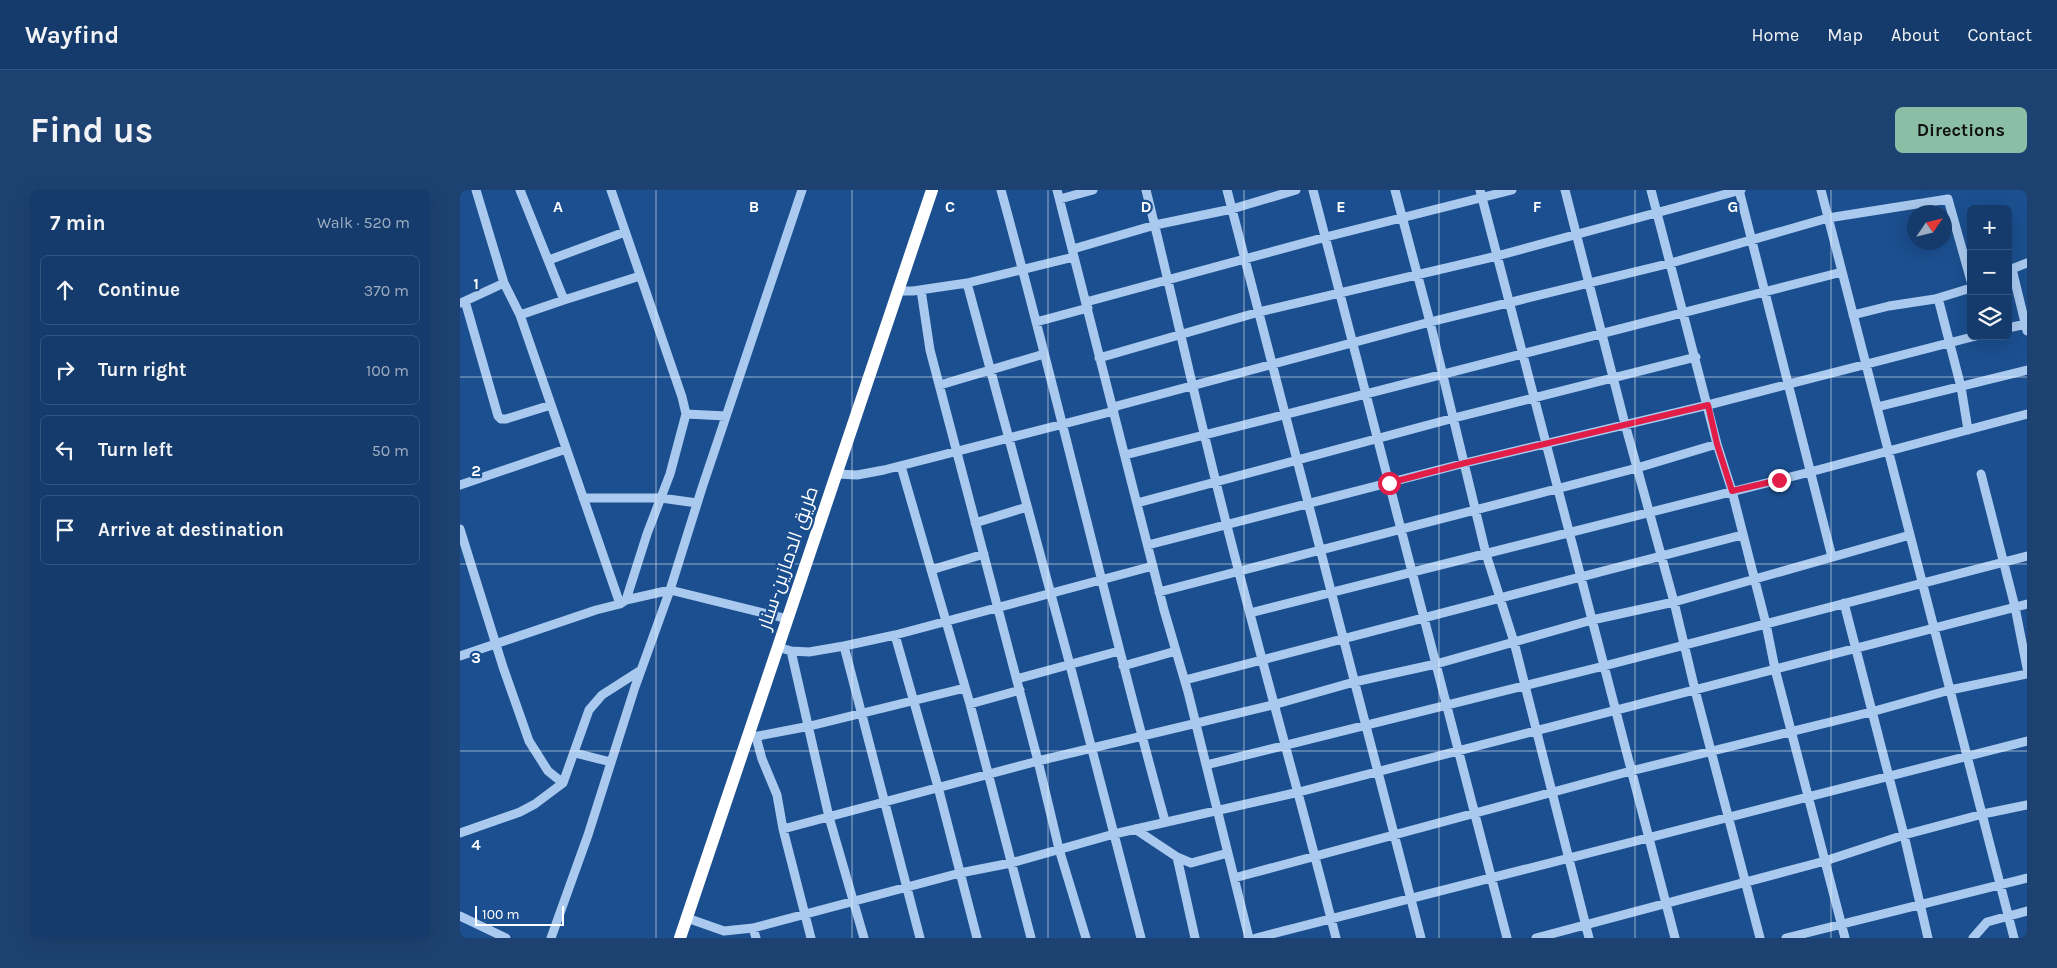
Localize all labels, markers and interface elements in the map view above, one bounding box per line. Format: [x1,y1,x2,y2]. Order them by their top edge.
text: Wayfind [25,21,119,49]
text: Home [1751,24,1799,46]
text: Map [1827,24,1863,46]
text: About [1891,24,1940,46]
text: Contact [1968,24,2032,46]
button: Directions [1895,107,2027,153]
text: Find us [30,110,153,151]
text: A [553,197,563,216]
text: B [749,197,759,216]
text: C [945,197,955,216]
text: D [1141,197,1152,216]
text: E [1336,197,1346,216]
text: F [1533,197,1542,216]
text: G [1728,197,1738,216]
north arrow [1907,205,1952,250]
map controls [1967,205,2012,340]
button: + [1967,205,2012,250]
text: 7 min [50,211,106,235]
text: Walk · 520 m [317,213,410,232]
button: − [1967,250,2012,295]
text: 1 [473,274,479,293]
icon: ahead [51,276,79,304]
text: Continue [98,279,180,301]
text: 370 m [364,281,409,300]
button: layers [1967,295,2012,340]
icon: right [51,356,79,384]
text: Turn right [98,359,187,381]
text: 100 m [366,361,409,380]
icon: left [51,436,79,464]
text: Turn left [98,439,173,461]
text: 50 m [372,441,409,460]
text: 2 [471,461,481,480]
route end [1768,469,1791,492]
route start [1378,472,1401,495]
street label: طريق الدمازين-سنار [753,484,824,634]
icon: arrive [51,516,79,544]
text: Arrive at destination [98,519,284,541]
text: 3 [471,648,481,667]
text: 4 [471,835,481,854]
scale bar [475,903,564,926]
text: 100 m [482,906,520,923]

